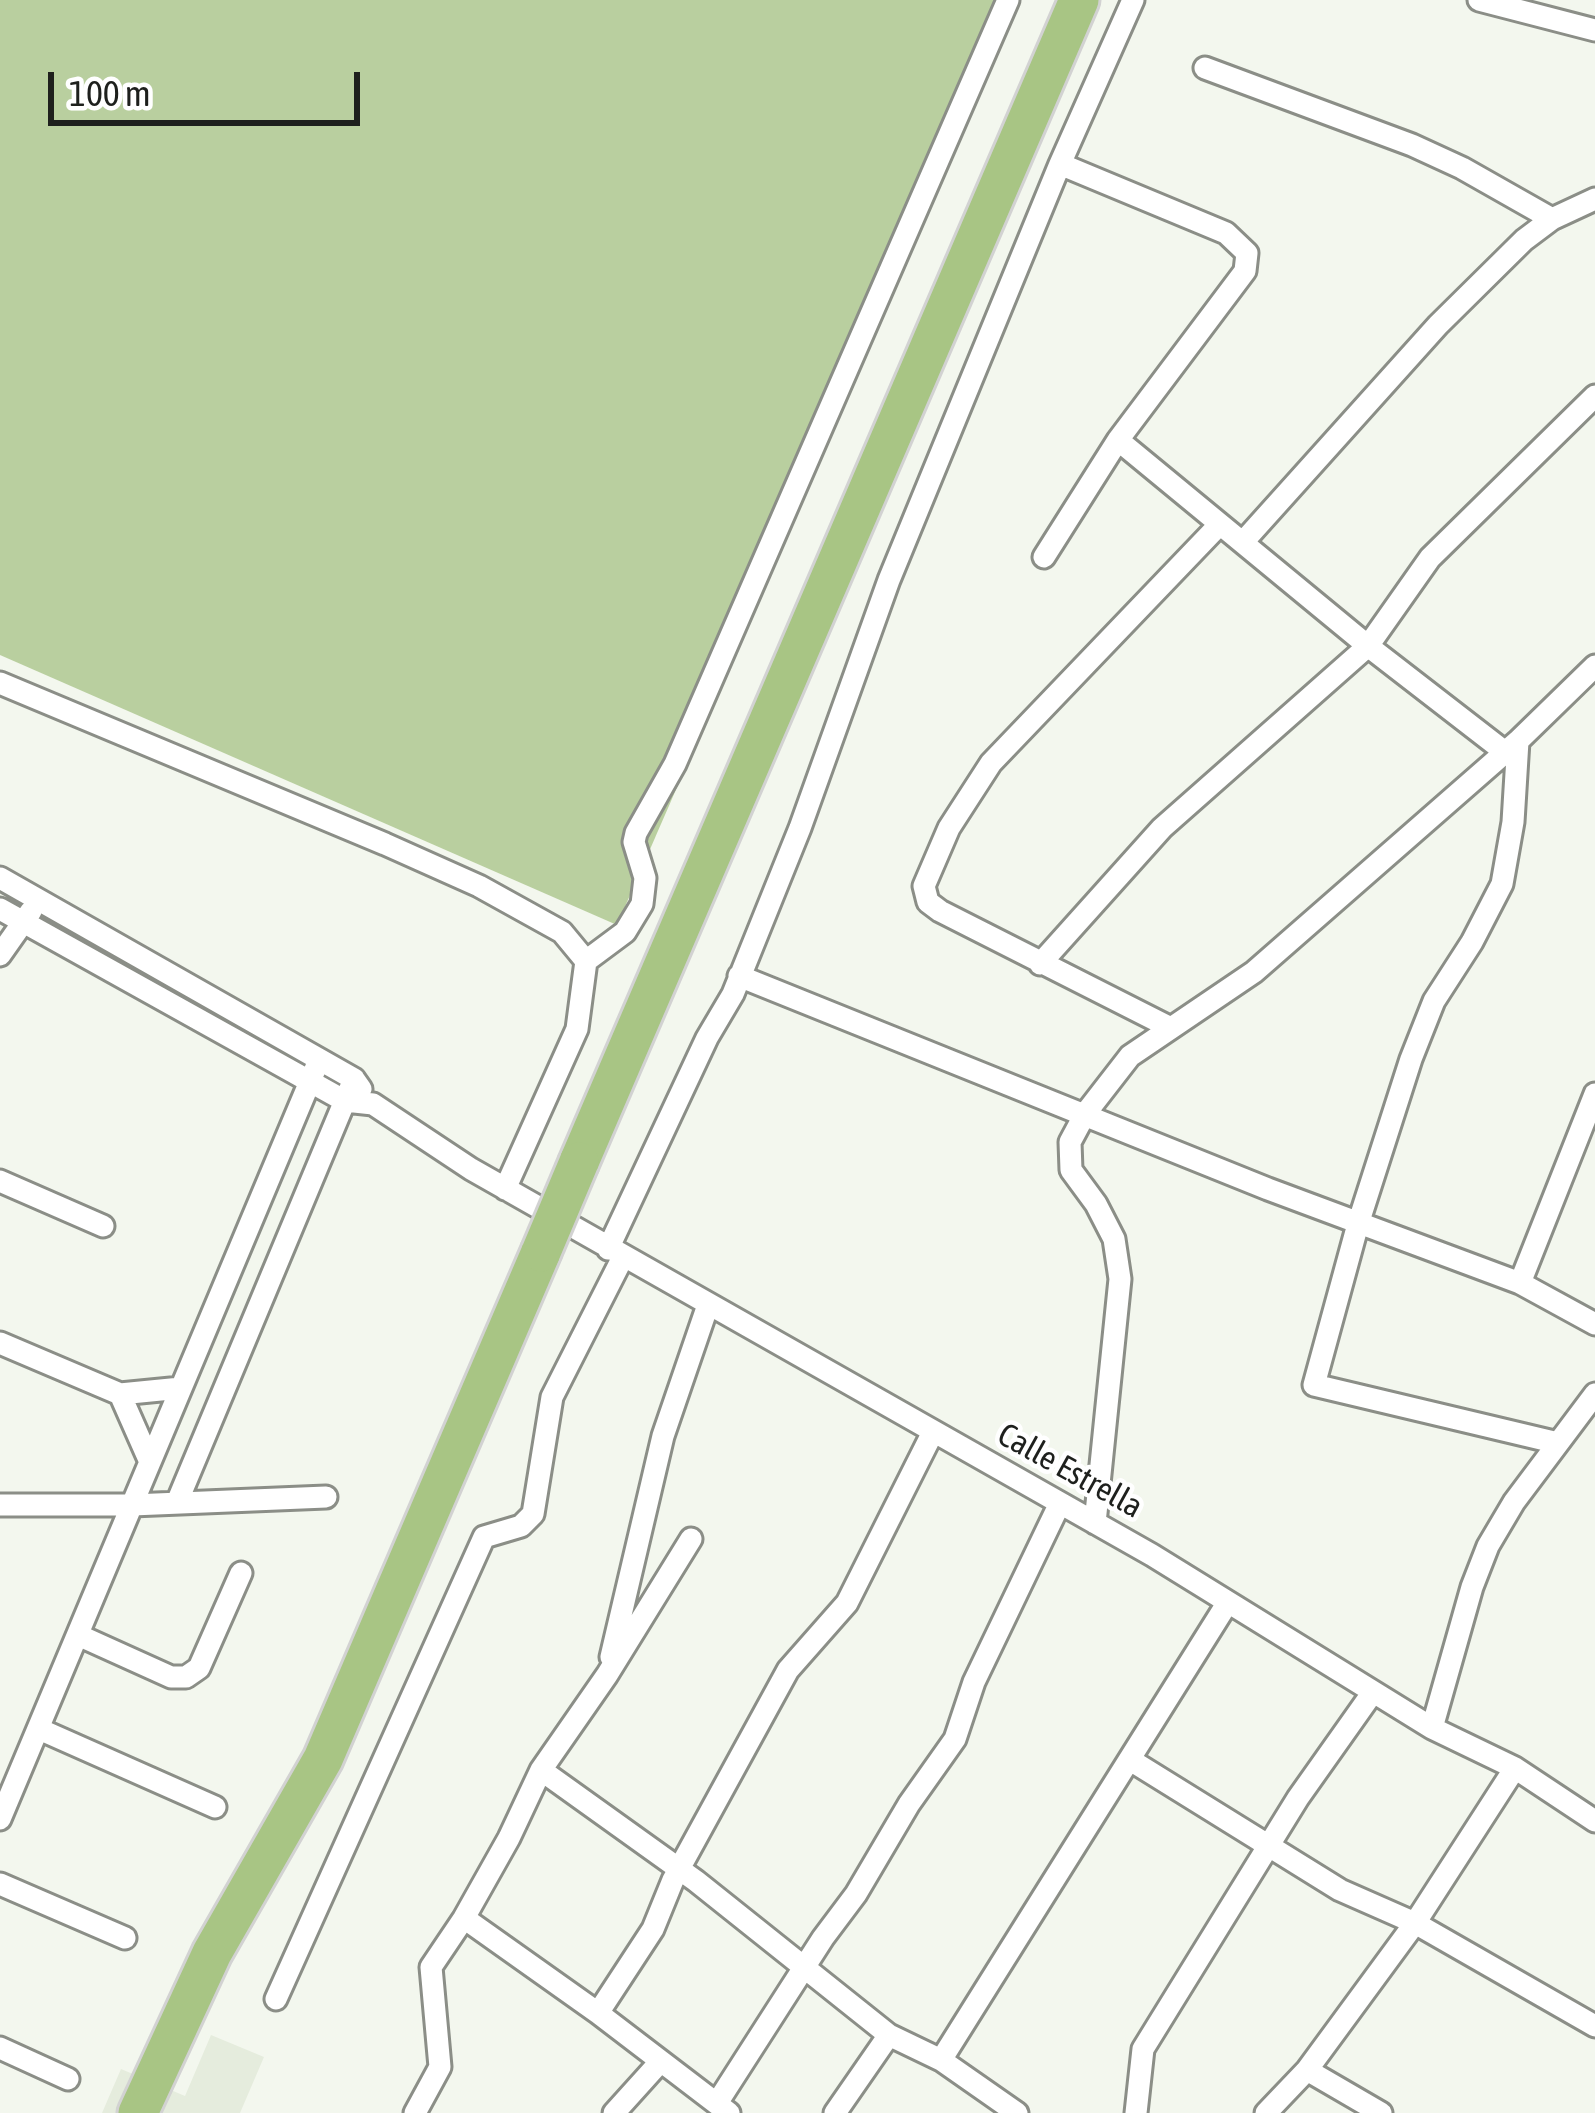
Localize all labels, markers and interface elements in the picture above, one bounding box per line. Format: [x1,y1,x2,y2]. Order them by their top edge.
scale bar [54,48,366,122]
text: 100 m [69,72,151,114]
street label: Calle Estrella [991,1415,1149,1527]

